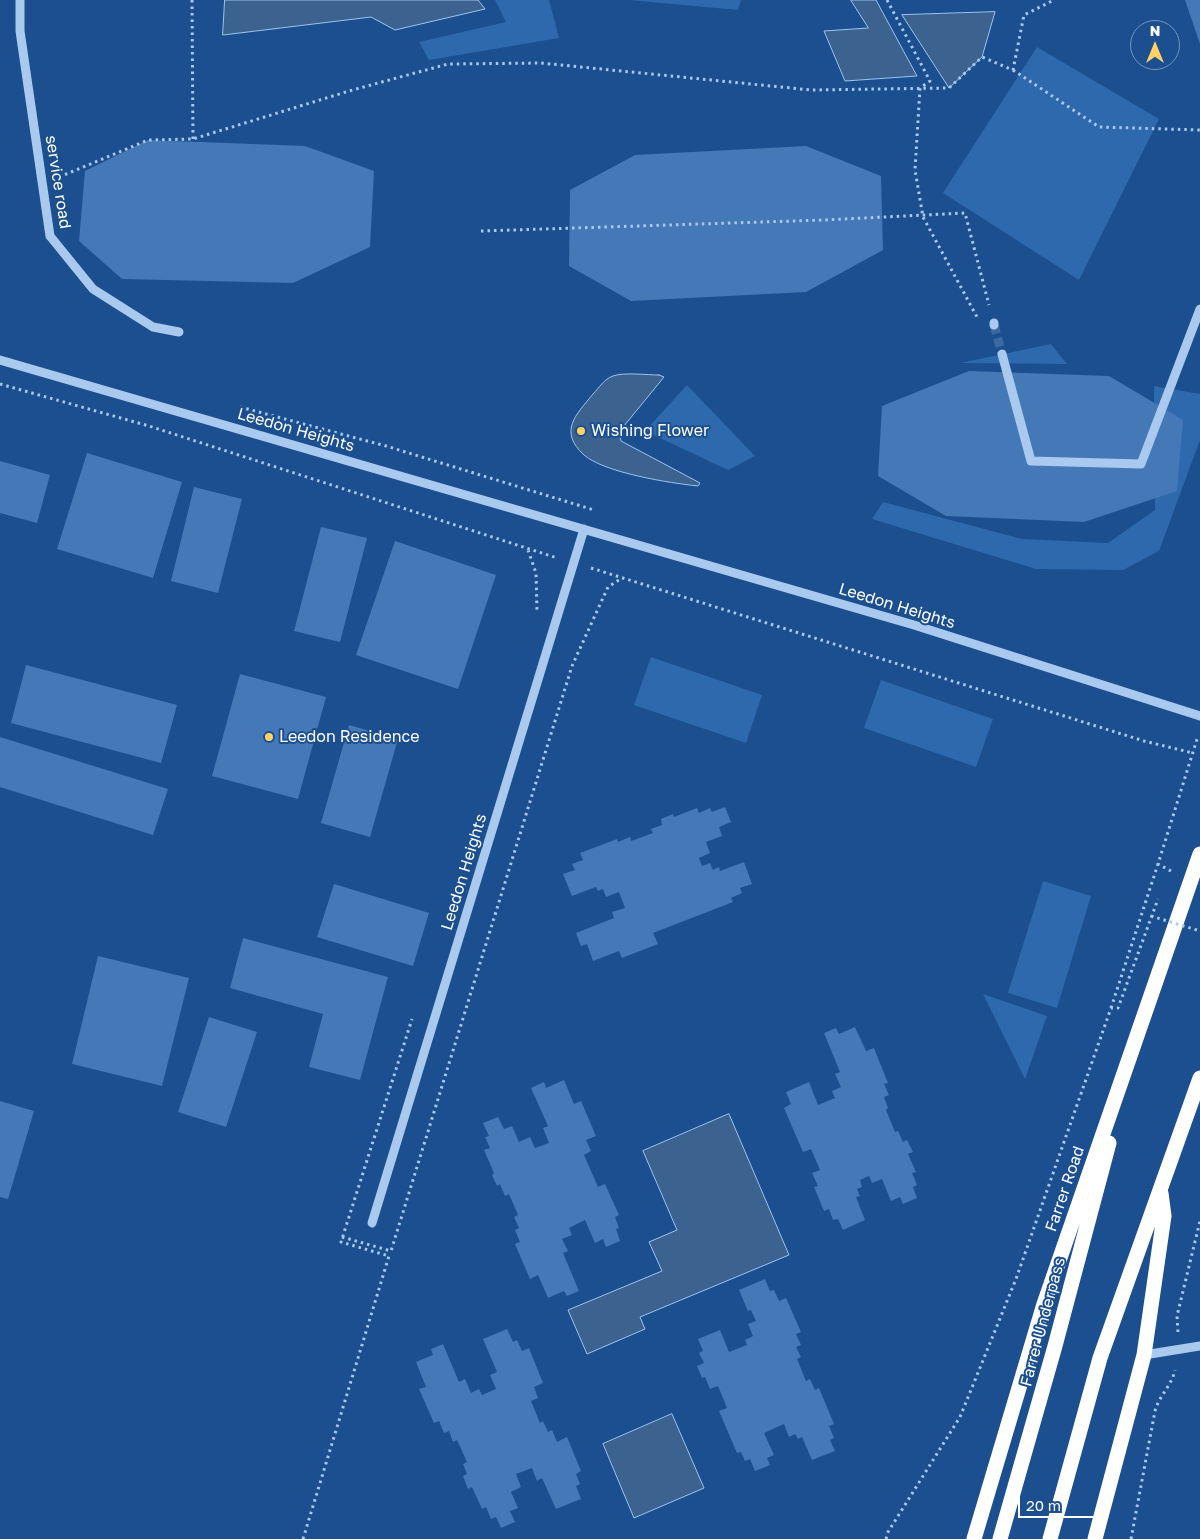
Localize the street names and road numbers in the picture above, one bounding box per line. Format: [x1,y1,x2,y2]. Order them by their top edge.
street label: service road [41,134,75,230]
street label: Leedon Heights [235,404,357,456]
street label: Leedon Heights [836,579,958,633]
street label: Leedon Heights [437,811,491,933]
street label: Farrer Road [1041,1144,1089,1234]
street label: Farrer Underpass [1017,1255,1069,1389]

